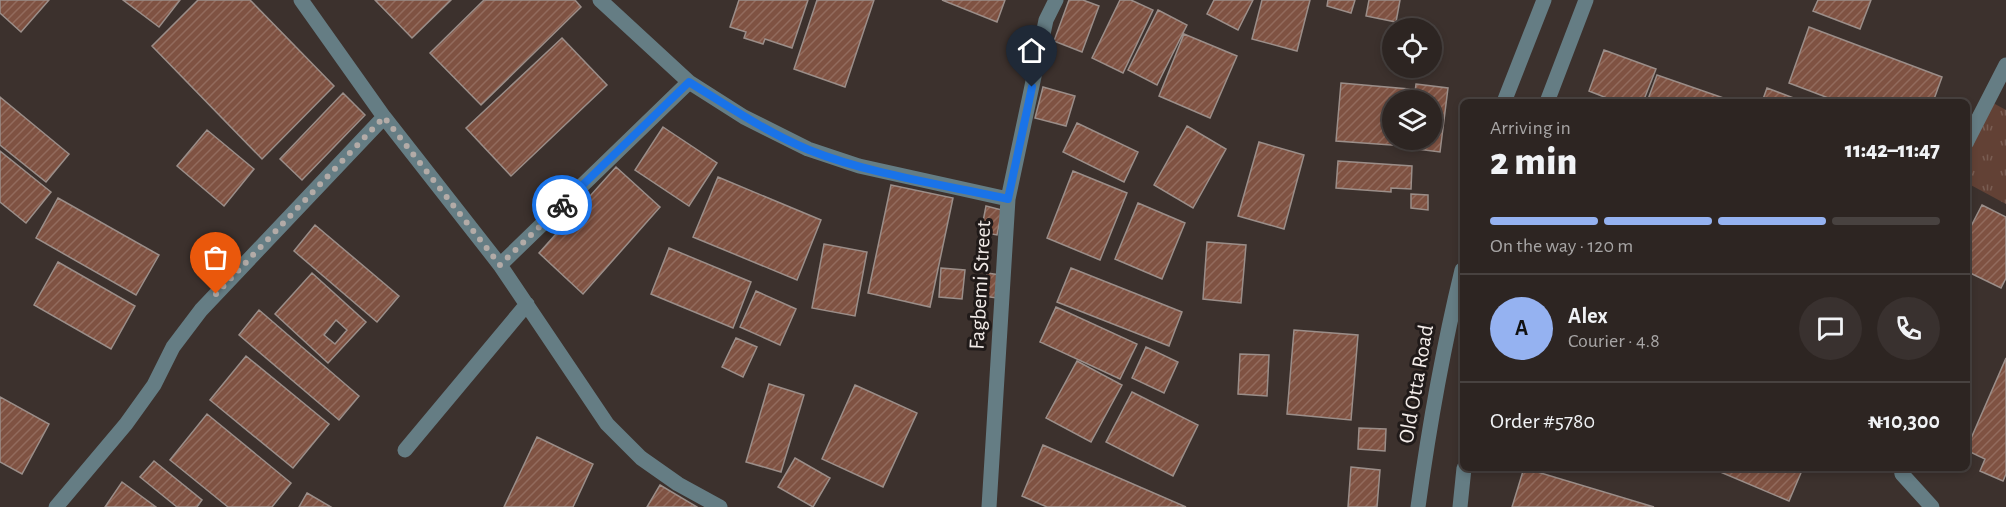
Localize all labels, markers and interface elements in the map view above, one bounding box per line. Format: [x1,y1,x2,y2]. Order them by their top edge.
map controls [1382,18,1442,150]
button: locate [1382,18,1442,78]
pin [1006,25,1057,87]
icon: home [1015,34,1048,67]
button: layers [1382,90,1442,150]
text: Arriving in [1490,118,1571,138]
text: 11:42–11:47 [1845,139,1940,161]
text: 2 min [1490,143,1577,182]
courier [532,175,592,235]
icon: bike [546,189,579,222]
street label: Fagbemi Street [966,220,994,350]
pin [190,232,241,294]
text: On the way · 120 m [1490,236,1633,256]
icon: bag [199,241,232,274]
button: chat [1799,297,1862,360]
button: phone [1877,297,1940,360]
text: Alex [1568,305,1608,327]
text: A [1515,317,1528,339]
street label: Old Otta Road [1395,323,1437,445]
text: Courier · 4.8 [1568,331,1660,351]
text: Order #5780 [1490,410,1595,432]
text: ₦10,300 [1868,410,1940,432]

